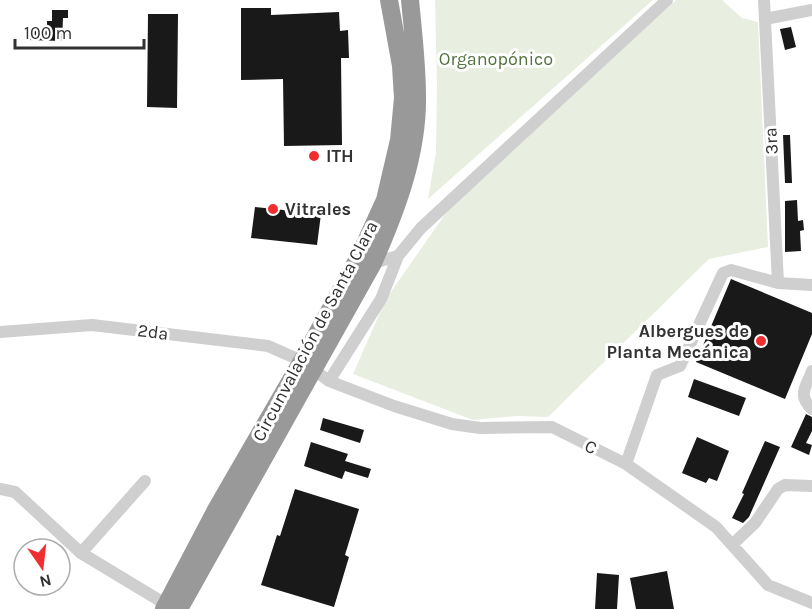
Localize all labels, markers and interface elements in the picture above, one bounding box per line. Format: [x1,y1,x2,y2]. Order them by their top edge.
scale bar [15,12,144,50]
text: 100 m [24,22,72,44]
park label: Organopónico [439,48,553,70]
street label: 3ra [759,127,783,155]
place label: ITH [326,145,354,167]
marker: ITH [307,149,321,163]
place label: Vitrales [285,198,351,220]
marker: Vitrales [266,202,280,216]
street label: Circunvalación de Santa Clara [247,217,383,445]
street label: 2da [136,319,170,345]
place label: Albergues de Planta Mecánica [607,320,749,363]
marker: Albergues de Planta Mecánica [754,334,768,348]
street label: C [581,435,601,459]
north arrow [12,537,72,597]
text: N [38,570,53,592]

